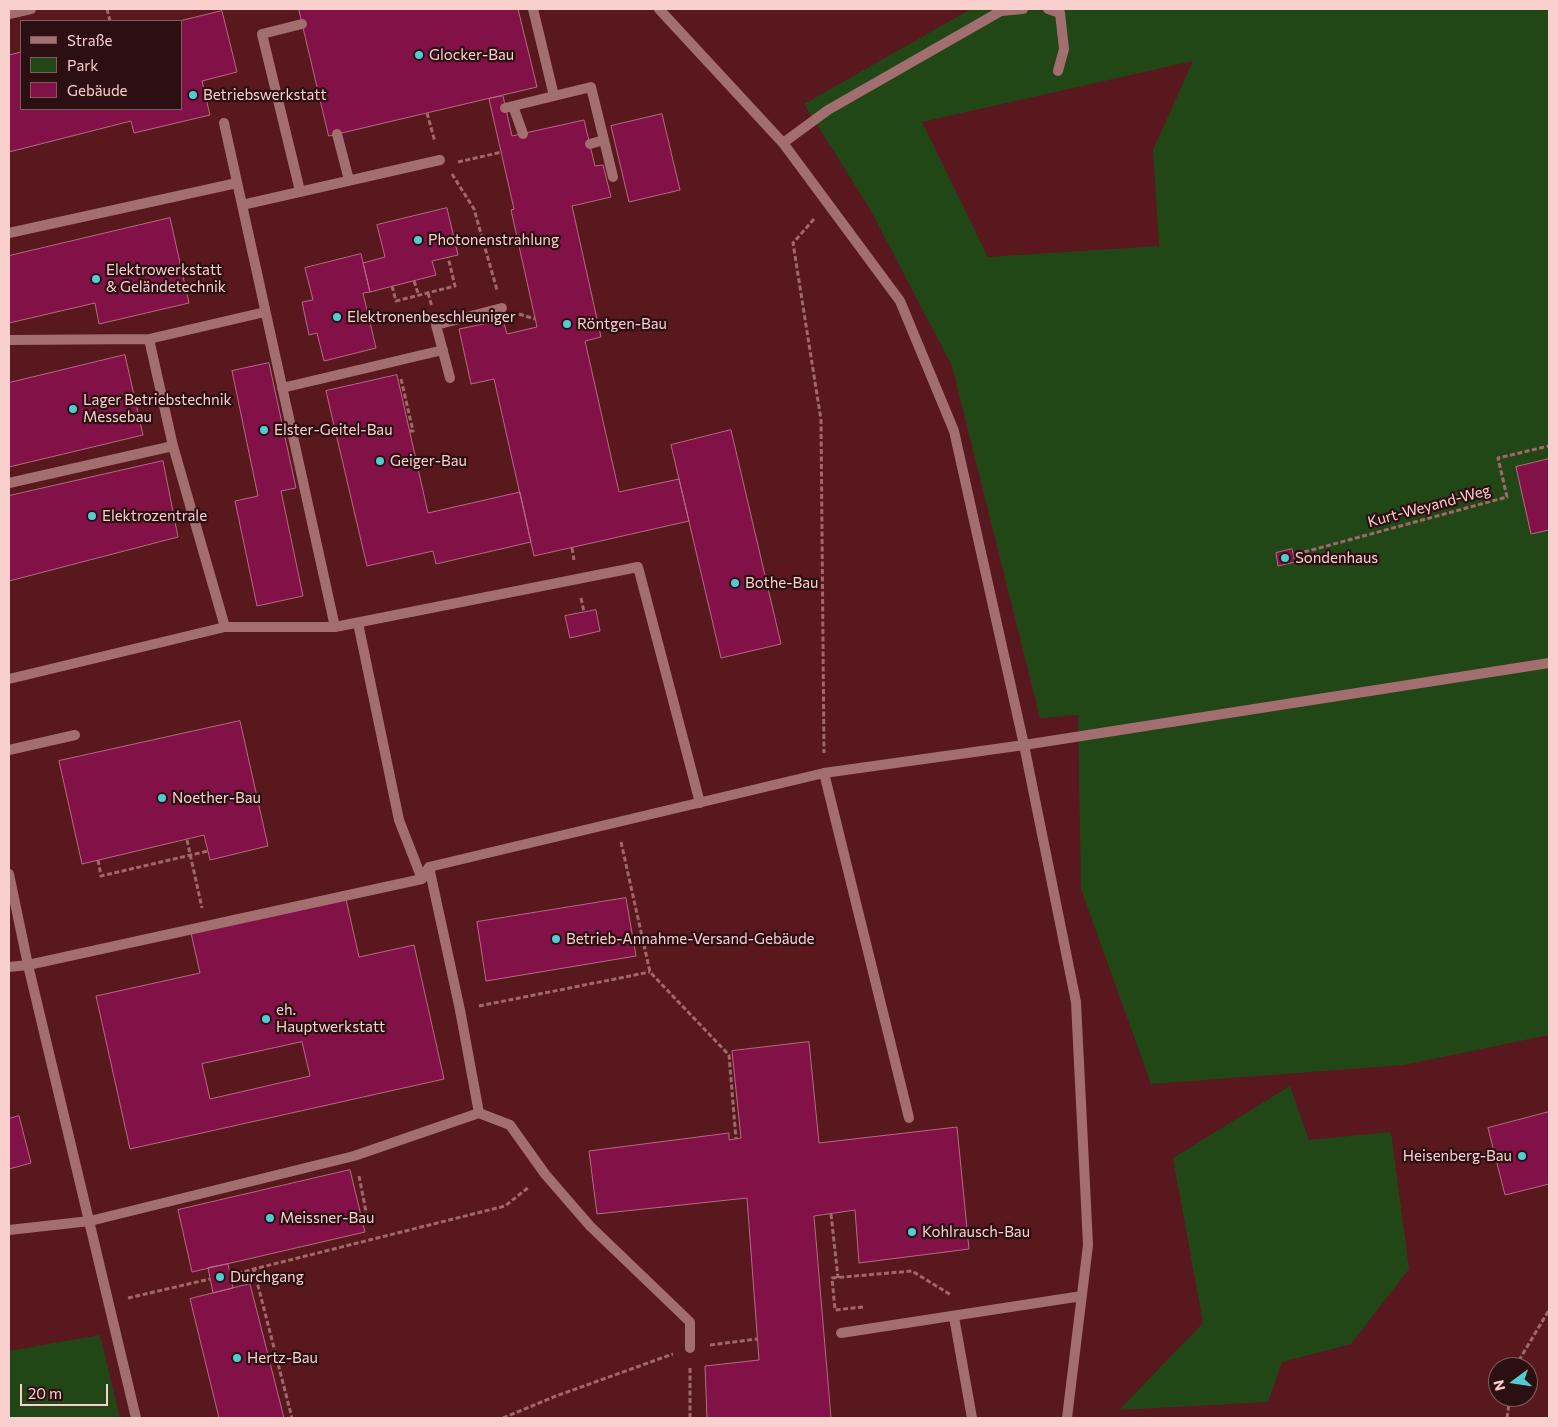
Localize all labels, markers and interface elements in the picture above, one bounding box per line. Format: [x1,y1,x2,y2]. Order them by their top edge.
legend [20,20,182,110]
text: Straße [67,31,113,49]
place label: Glocker-Bau [429,46,514,64]
marker: Glocker-Bau [413,49,425,61]
text: Park [67,56,98,74]
text: Gebäude [67,81,128,99]
place label: Betriebswerkstatt [203,86,327,104]
marker: Betriebswerkstatt [187,89,199,101]
place label: Photonenstrahlung [428,231,559,249]
marker: Photonenstrahlung [412,234,424,246]
place label: Elektrowerkstatt & Geländetechnik [106,261,226,296]
marker: Elektrowerkstatt & Geländetechnik [90,273,102,285]
place label: Elektronenbeschleuniger [347,308,516,326]
marker: Elektronenbeschleuniger [331,311,343,323]
place label: Röntgen-Bau [577,315,667,333]
marker: Röntgen-Bau [561,318,573,330]
place label: Lager Betriebstechnik Messebau [83,391,232,426]
marker: Lager Betriebstechnik Messebau [67,403,79,415]
place label: Elster-Geitel-Bau [274,421,393,439]
marker: Elster-Geitel-Bau [258,424,270,436]
place label: Geiger-Bau [390,452,467,470]
marker: Geiger-Bau [374,455,386,467]
street label: Kurt-Weyand-Weg [1366,481,1492,531]
place label: Elektrozentrale [102,507,207,525]
marker: Elektrozentrale [86,510,98,522]
place label: Sondenhaus [1295,549,1378,567]
marker: Sondenhaus [1279,552,1291,564]
place label: Bothe-Bau [745,574,818,592]
marker: Bothe-Bau [729,577,741,589]
place label: Noether-Bau [172,789,261,807]
marker: Noether-Bau [156,792,168,804]
place label: Betrieb-Annahme-Versand-Gebäude [566,930,815,948]
marker: Betrieb-Annahme-Versand-Gebäude [550,933,562,945]
place label: eh. Hauptwerkstatt [276,1001,385,1036]
marker: eh. Hauptwerkstatt [260,1013,272,1025]
place label: Heisenberg-Bau [1403,1147,1512,1165]
marker: Heisenberg-Bau [1516,1150,1528,1162]
place label: Meissner-Bau [280,1209,374,1227]
marker: Meissner-Bau [264,1212,276,1224]
place label: Kohlrausch-Bau [922,1223,1030,1241]
marker: Kohlrausch-Bau [906,1226,918,1238]
place label: Durchgang [230,1268,304,1286]
marker: Durchgang [214,1271,226,1283]
place label: Hertz-Bau [247,1349,318,1367]
marker: Hertz-Bau [231,1352,243,1364]
north arrow [1488,1357,1538,1407]
scale bar [22,1374,110,1406]
text: N [1489,1378,1508,1393]
text: 20 m [28,1384,62,1402]

